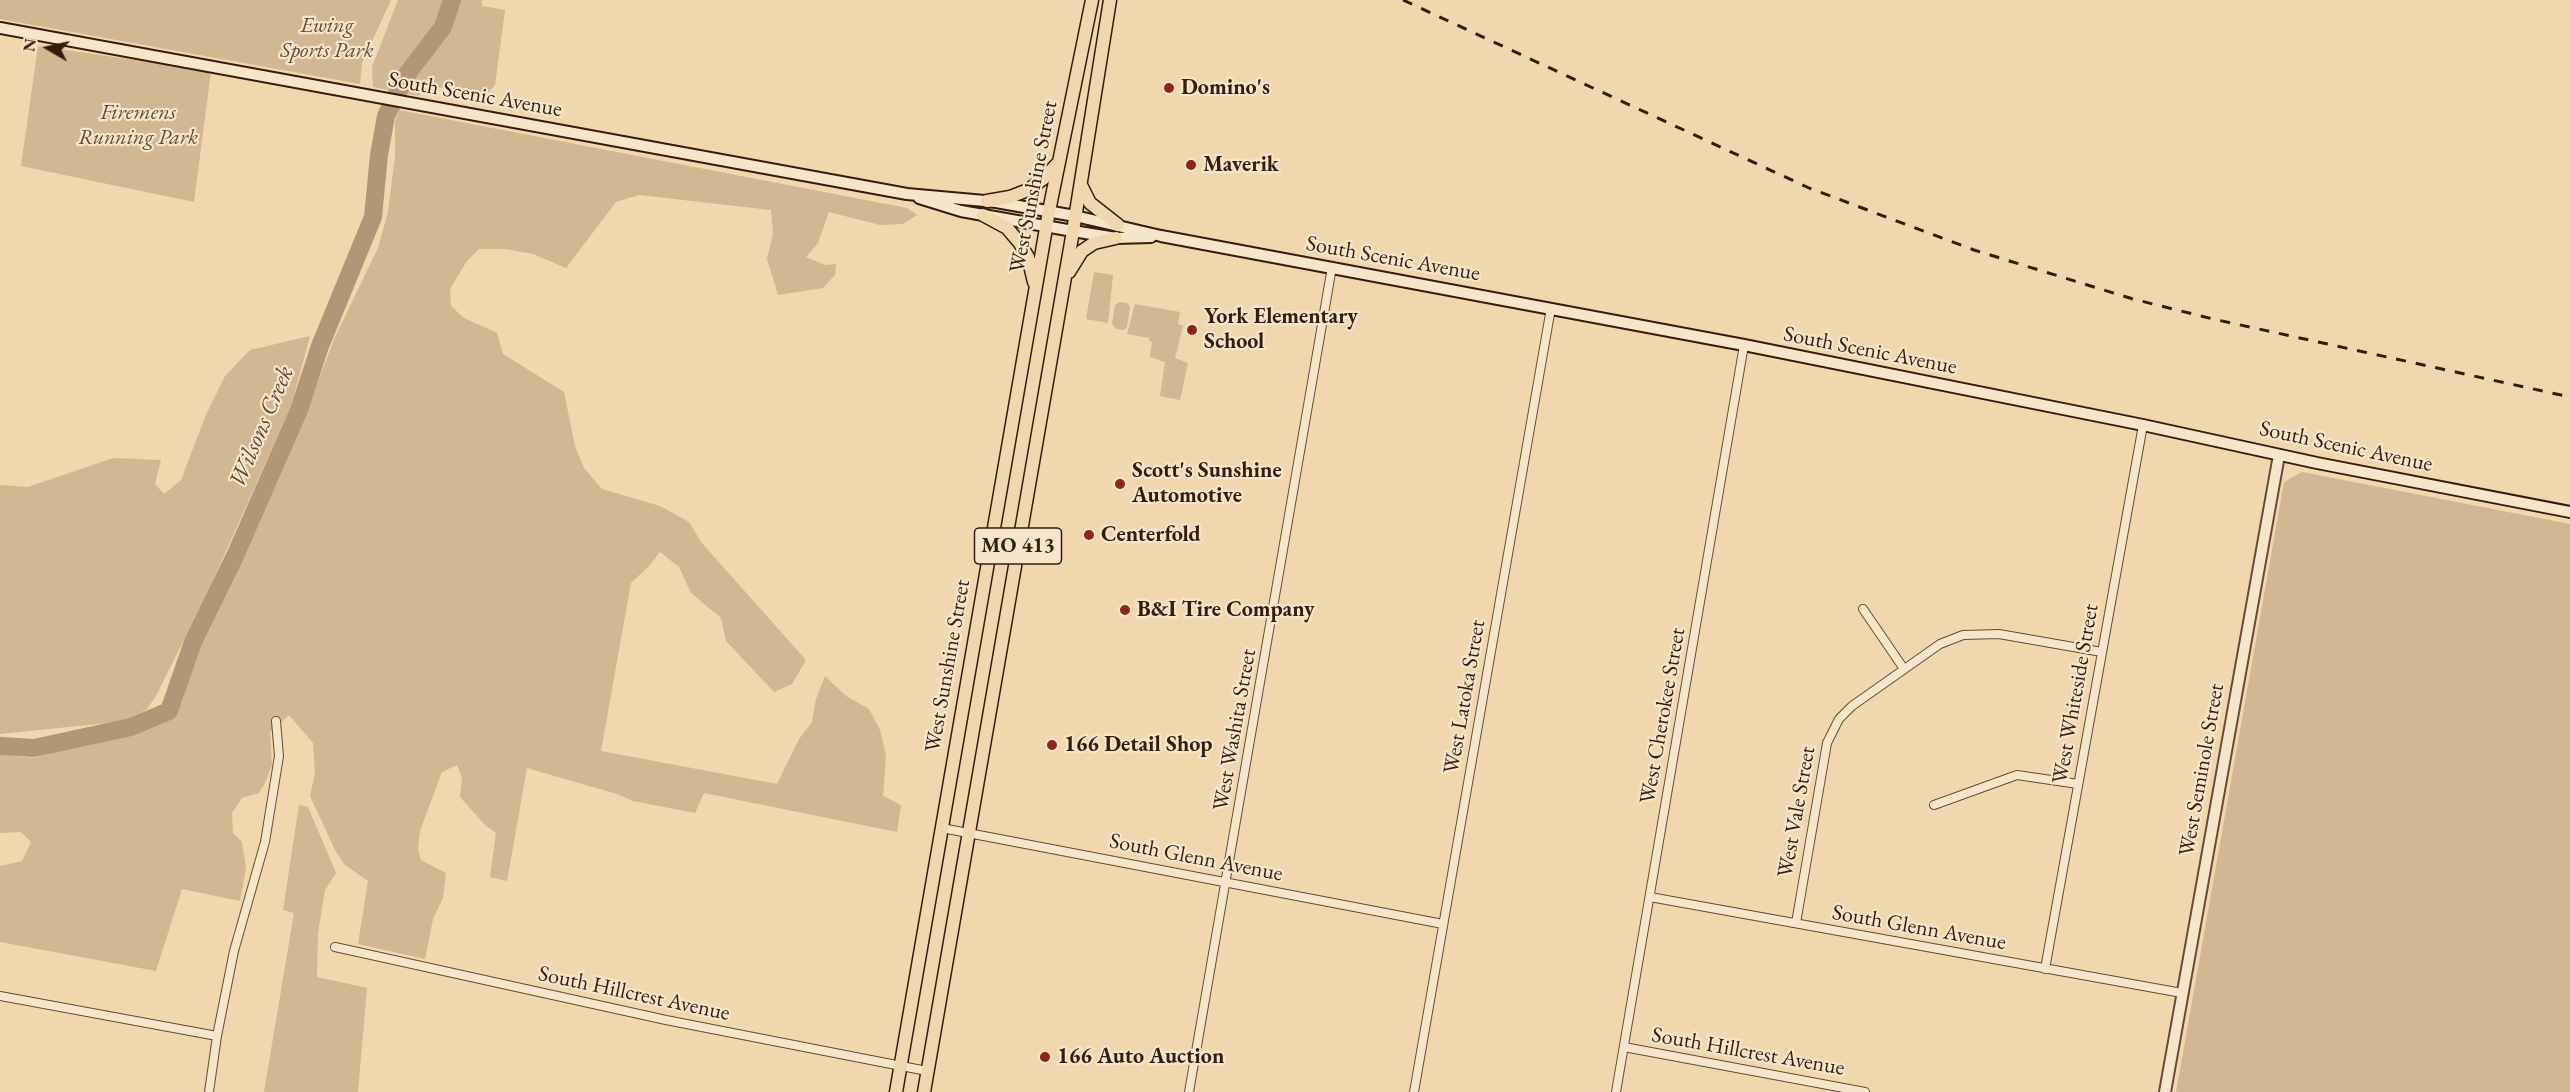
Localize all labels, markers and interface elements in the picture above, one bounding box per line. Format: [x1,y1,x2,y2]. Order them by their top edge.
park label: Ewing Sports Park [280,13,374,64]
north arrow [18,18,78,78]
text: N [18,37,41,53]
street label: South Scenic Avenue [386,67,564,123]
place label: Domino's [1181,75,1270,101]
marker: Domino's [1162,81,1176,95]
street label: West Sunshine Street [1004,99,1064,275]
park label: Firemens Running Park [78,100,198,152]
place label: Maverik [1203,152,1279,178]
marker: Maverik [1184,158,1198,172]
street label: South Scenic Avenue [1304,231,1482,287]
place label: York Elementary School [1204,304,1358,356]
street label: South Scenic Avenue [1781,321,1959,381]
marker: York Elementary School [1185,323,1199,337]
water label: Wilsons Creek [224,362,300,492]
street label: South Scenic Avenue [2257,416,2435,478]
place label: Scott's Sunshine Automotive [1132,458,1282,510]
marker: Scott's Sunshine Automotive [1113,477,1127,491]
place label: Centerfold [1101,522,1201,548]
road number: MO 413 [974,528,1062,564]
marker: Centerfold [1082,528,1096,542]
street label: West Sunshine Street [920,577,976,755]
place label: B&I Tire Company [1137,597,1315,623]
street label: West Whiteside Street [2047,602,2105,786]
marker: B&I Tire Company [1118,603,1132,617]
street label: West Latoka Street [1438,618,1492,776]
street label: West Cherokee Street [1635,626,1691,806]
street label: West Washita Street [1208,647,1262,813]
street label: West Seminole Street [2174,682,2230,858]
place label: 166 Detail Shop [1064,732,1212,758]
marker: 166 Detail Shop [1045,738,1059,752]
street label: West Vale Street [1772,744,1822,880]
street label: South Glenn Avenue [1107,828,1285,888]
street label: South Glenn Avenue [1830,900,2008,956]
street label: South Hillcrest Avenue [536,961,732,1027]
street label: South Hillcrest Avenue [1650,1022,1846,1082]
place label: 166 Auto Auction [1057,1044,1224,1070]
marker: 166 Auto Auction [1038,1050,1052,1064]

